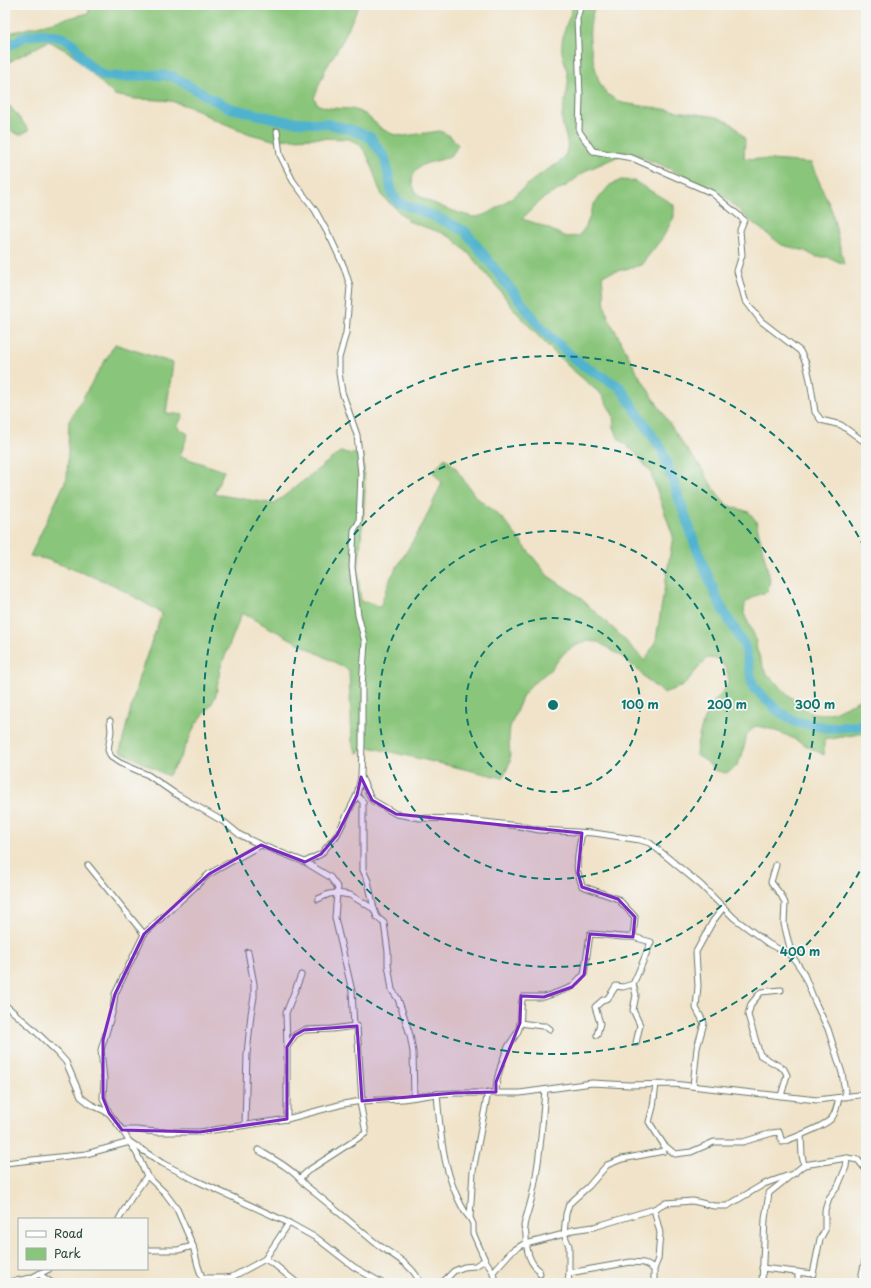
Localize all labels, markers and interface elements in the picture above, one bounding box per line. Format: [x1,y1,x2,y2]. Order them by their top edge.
text: 100 m [621,695,659,713]
text: 200 m [707,695,747,713]
text: 300 m [795,695,835,713]
centre of rings [546,698,560,712]
text: 400 m [780,942,820,960]
legend [18,1218,148,1270]
text: Road [54,1224,83,1242]
text: Park [54,1244,81,1262]

